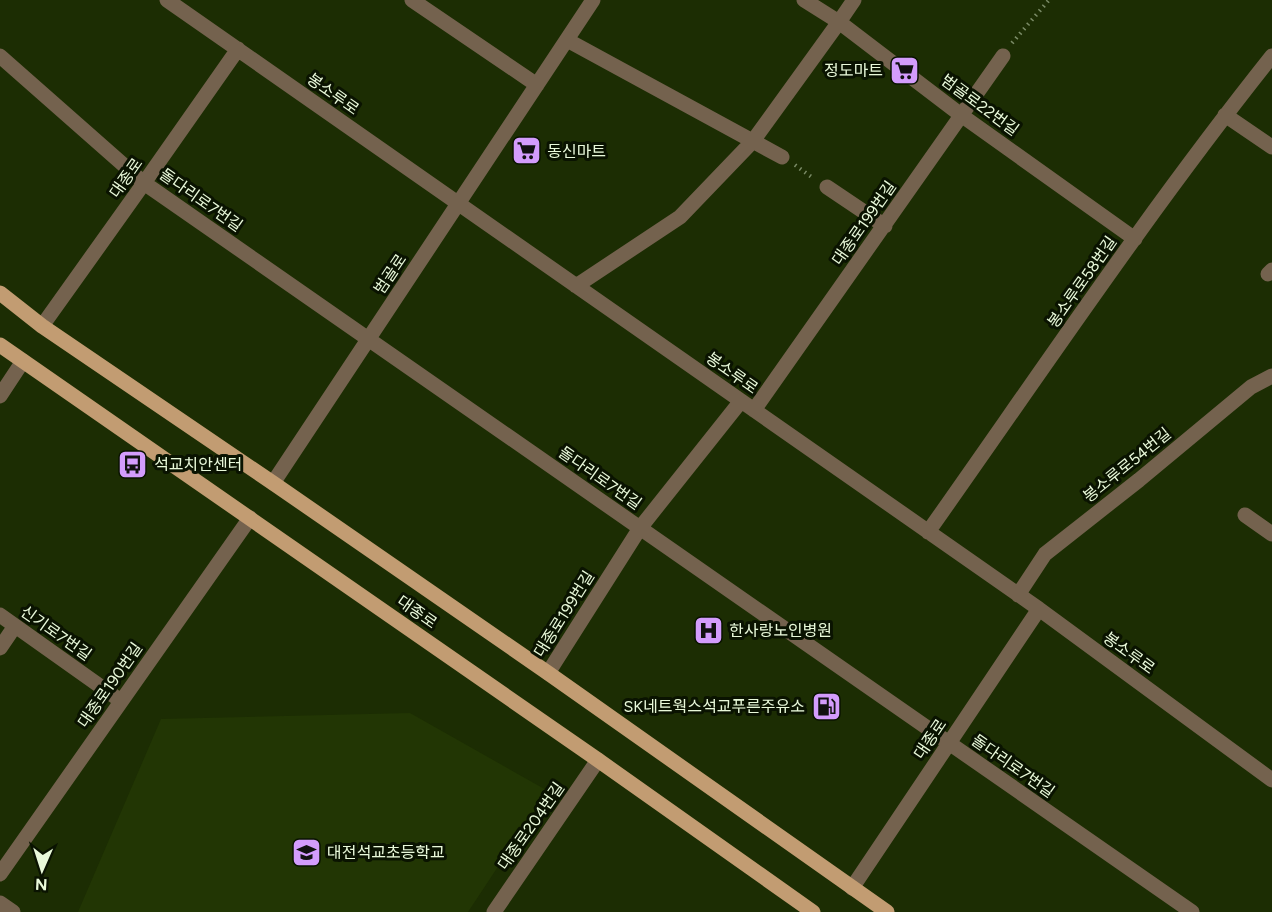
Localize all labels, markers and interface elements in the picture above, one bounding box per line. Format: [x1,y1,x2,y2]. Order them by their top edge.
supermarket icon: 정도마트 [888,54,920,86]
place label: 정도마트 [824,61,883,80]
street label: 봉소루로 [303,69,363,119]
street label: 범골로22번길 [937,70,1023,140]
supermarket icon: 동신마트 [510,135,542,167]
place label: 동신마트 [547,142,606,161]
street label: 대종로 [106,154,147,202]
street label: 돌다리로7번길 [156,164,246,236]
street label: 대종로199번길 [828,177,900,269]
street label: 봉소루로58번길 [1043,233,1121,331]
street label: 범골로 [370,250,410,298]
street label: 봉소루로 [702,348,762,398]
street label: 봉소루로54번길 [1079,424,1175,506]
street label: 돌다리로7번길 [555,442,645,514]
bus stop icon: 석교치안센터 [117,448,149,480]
place label: 석교치안센터 [154,455,242,474]
street label: 대종로199번길 [530,567,598,661]
street label: 대종로 [393,592,441,633]
street label: 신기로7번길 [17,602,95,664]
hospital icon: 한사랑노인병원 [692,614,724,646]
place label: 한사랑노인병원 [729,621,832,640]
street label: 봉소루로 [1100,628,1159,678]
street label: 대종로190번길 [74,639,146,731]
fuel station icon: SK네트웍스석교푸른주유소 [810,690,842,722]
place label: SK네트웍스석교푸른주유소 [623,697,805,716]
street label: 대종로 [910,715,950,763]
street label: 돌다리로7번길 [968,730,1058,802]
street label: 대종로204번길 [494,778,568,874]
school or university icon: 대전석교초등학교 [290,836,322,868]
north arrow [12,840,72,900]
place label: 대전석교초등학교 [327,843,445,862]
text: N [35,875,48,894]

